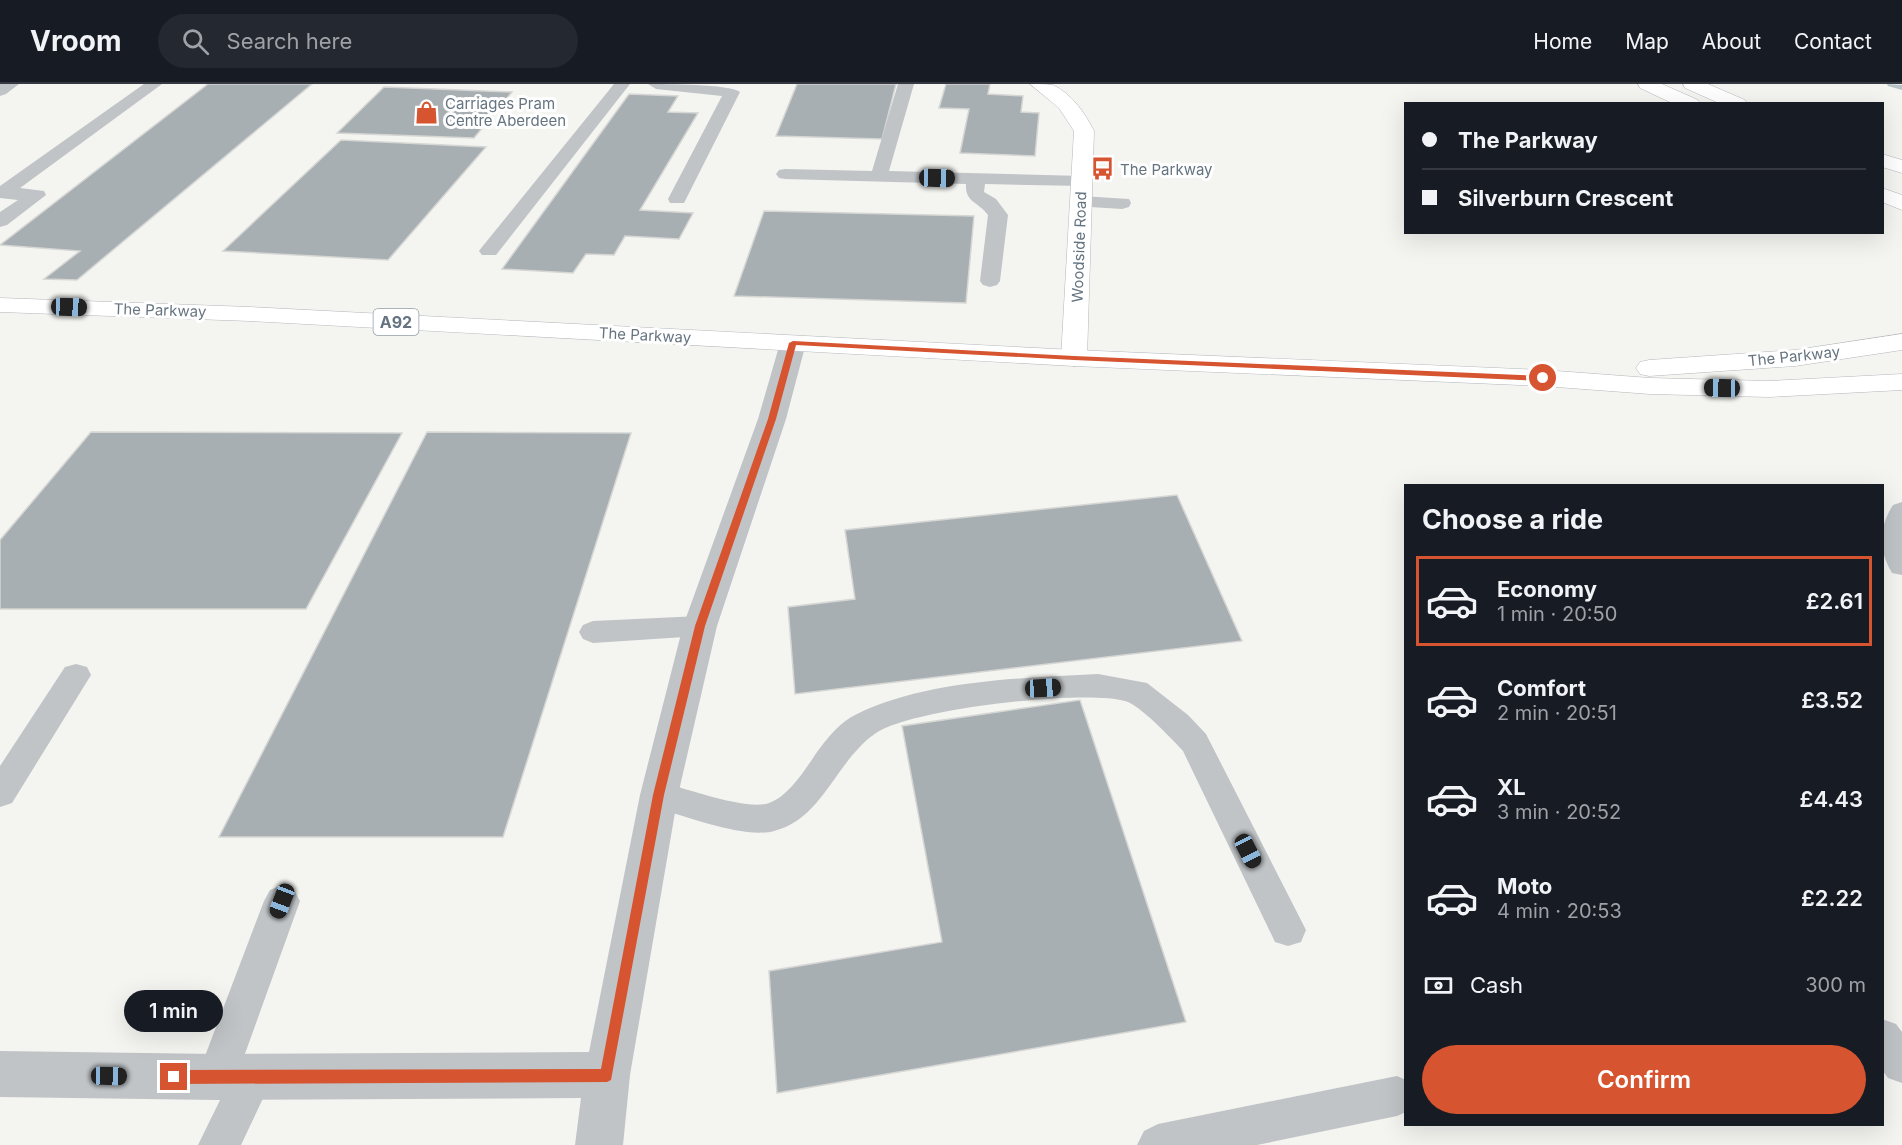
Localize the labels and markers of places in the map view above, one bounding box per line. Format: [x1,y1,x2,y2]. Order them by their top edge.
place label: Carriages Pram Centre Aberdeen [445,94,566,130]
shop icon: Carriages Pram Centre Aberdeen [414,99,440,125]
bus stop icon: The Parkway [1089,156,1115,182]
place label: The Parkway [1120,160,1213,179]

